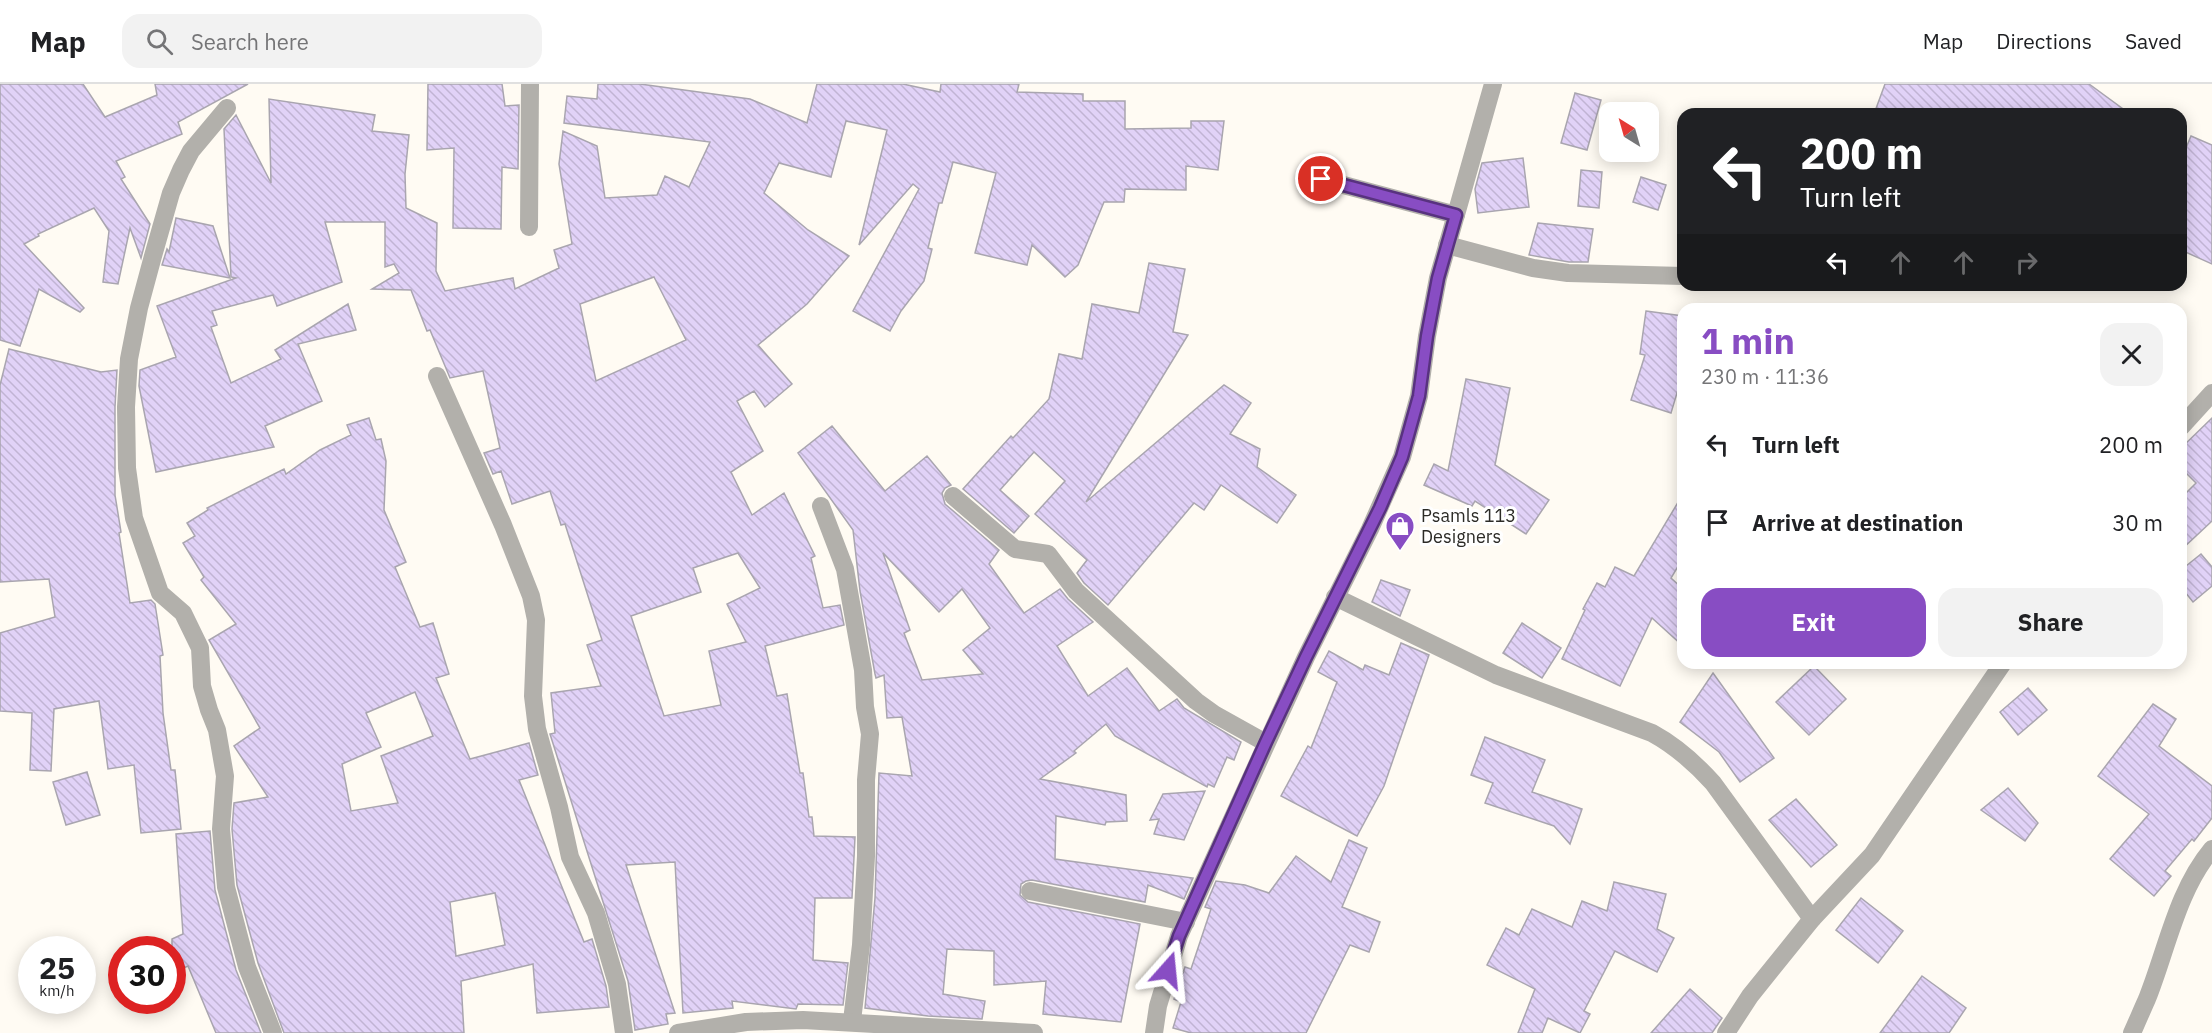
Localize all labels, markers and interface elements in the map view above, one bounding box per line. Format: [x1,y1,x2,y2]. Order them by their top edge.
search box [122,14,542,68]
text: Map [30,23,86,60]
icon: search [143,25,176,58]
text: Search here [191,27,309,56]
text: Map [1923,27,1963,55]
text: Directions [1996,27,2092,55]
text: Saved [2125,27,2182,55]
north arrow [1599,102,1659,162]
map controls [1599,102,1659,162]
text: 200 m [1800,126,1923,181]
icon: left [1701,132,1779,210]
pin [1295,153,1346,204]
icon: arrive [1304,162,1337,195]
text: Turn left [1800,179,1901,214]
icon: left [1821,246,1854,279]
icon: ahead [1884,246,1917,279]
icon: ahead [1947,246,1980,279]
icon: right [2010,246,2043,279]
text: 1 min [1701,317,1795,364]
button: close [2100,323,2163,386]
text: 230 m · 11:36 [1701,363,1829,390]
icon: left [1701,428,1734,461]
text: Turn left [1752,430,1840,459]
text: 200 m [2099,430,2163,459]
place label: Psamls 113 Designers [1421,504,1516,548]
icon: arrive [1701,506,1734,539]
text: Arrive at destination [1752,508,1963,537]
text: 30 m [2112,508,2163,537]
shop icon: Psamls 113 Designers [1384,510,1416,552]
button: Exit [1701,588,1926,657]
button: Share [1938,588,2163,657]
speed limit sign: 30 [108,936,186,1014]
position arrow [1136,938,1200,1002]
text: 25 [39,948,75,987]
text: km/h [39,981,75,1000]

